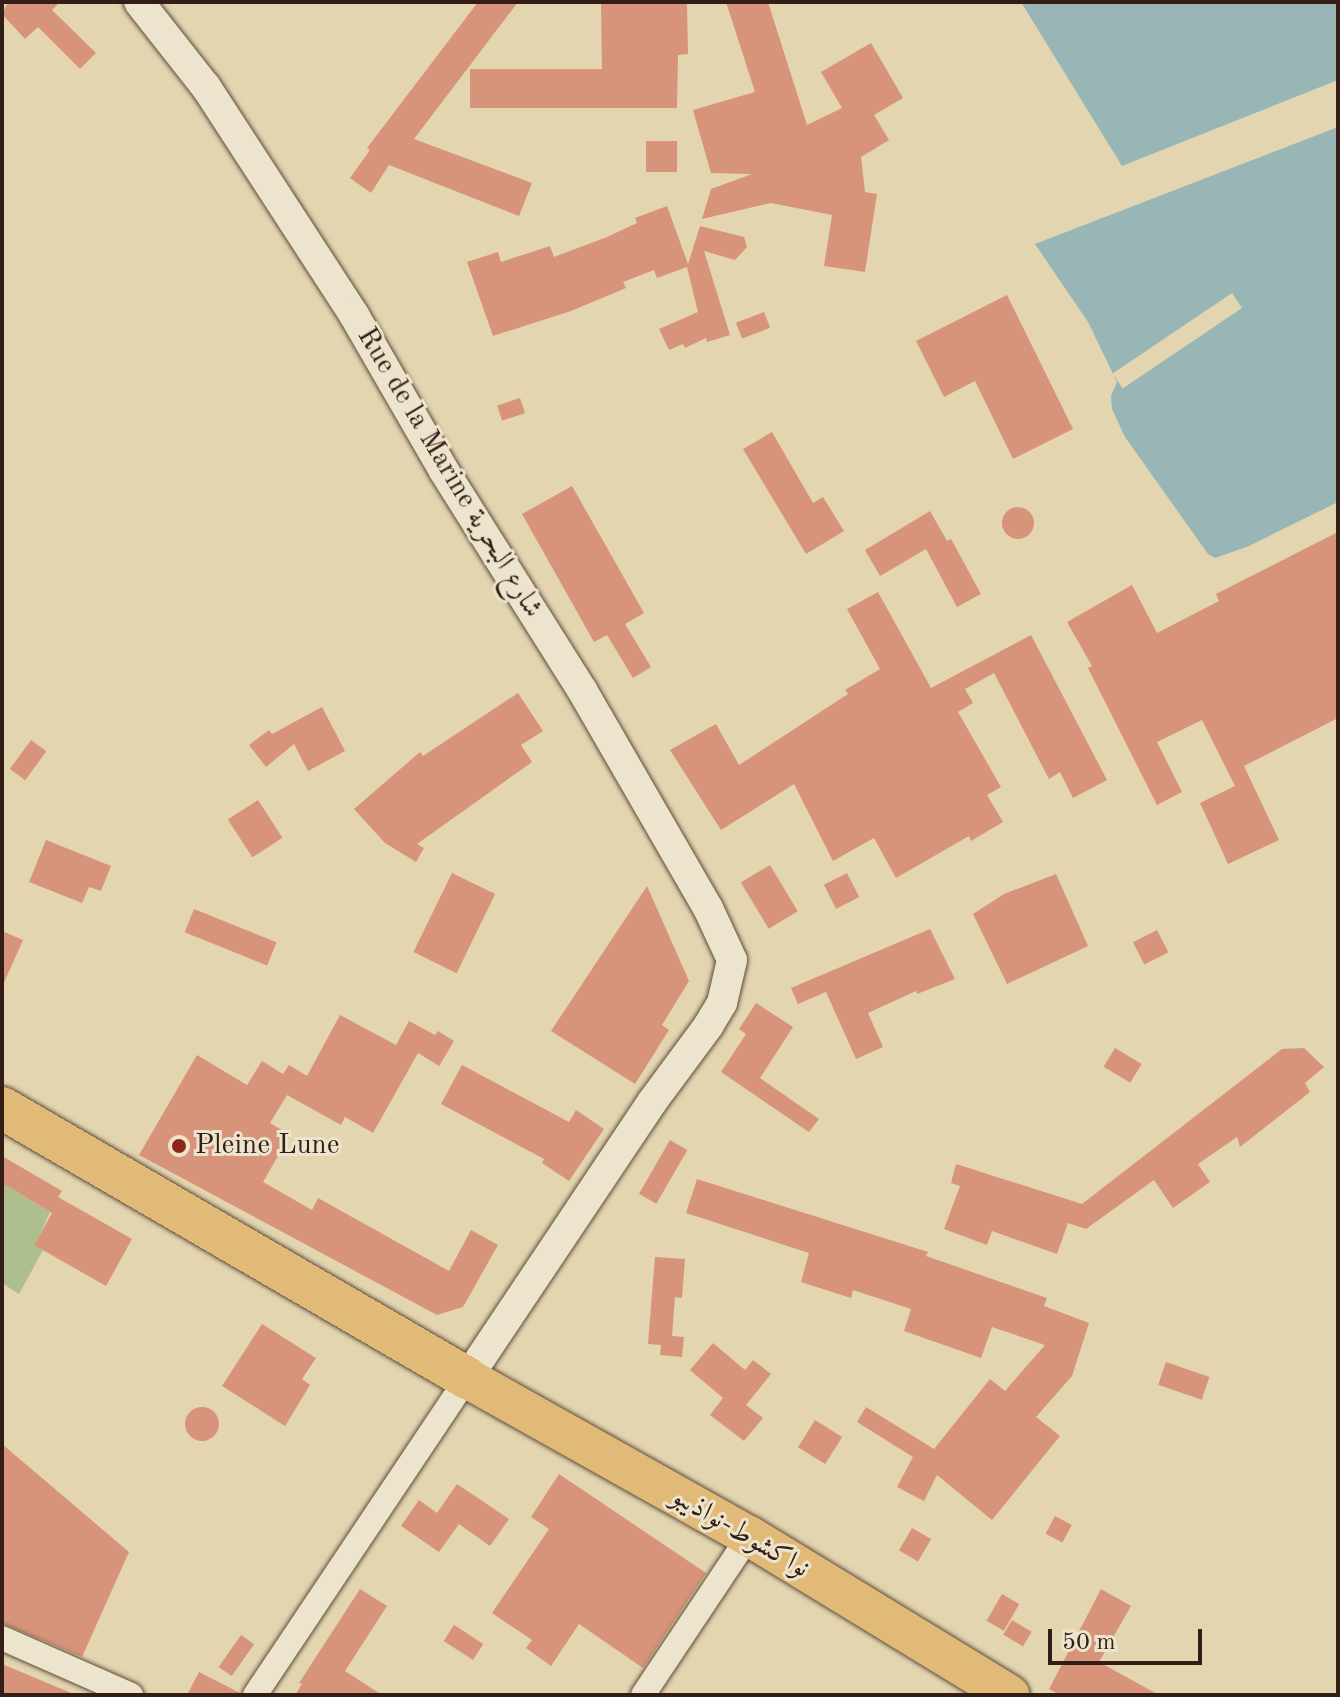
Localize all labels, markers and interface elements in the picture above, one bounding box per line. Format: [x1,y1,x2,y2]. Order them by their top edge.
street label: Rue de la Marine شارع البحرية [349,322,549,624]
place label: Pleine Lune [195,1129,340,1163]
marker: Pleine Lune [170,1137,188,1155]
street label: نواكشوط-نواذيبو [665,1480,815,1586]
scale bar [1052,1613,1206,1663]
text: 50 m [1062,1631,1116,1655]

